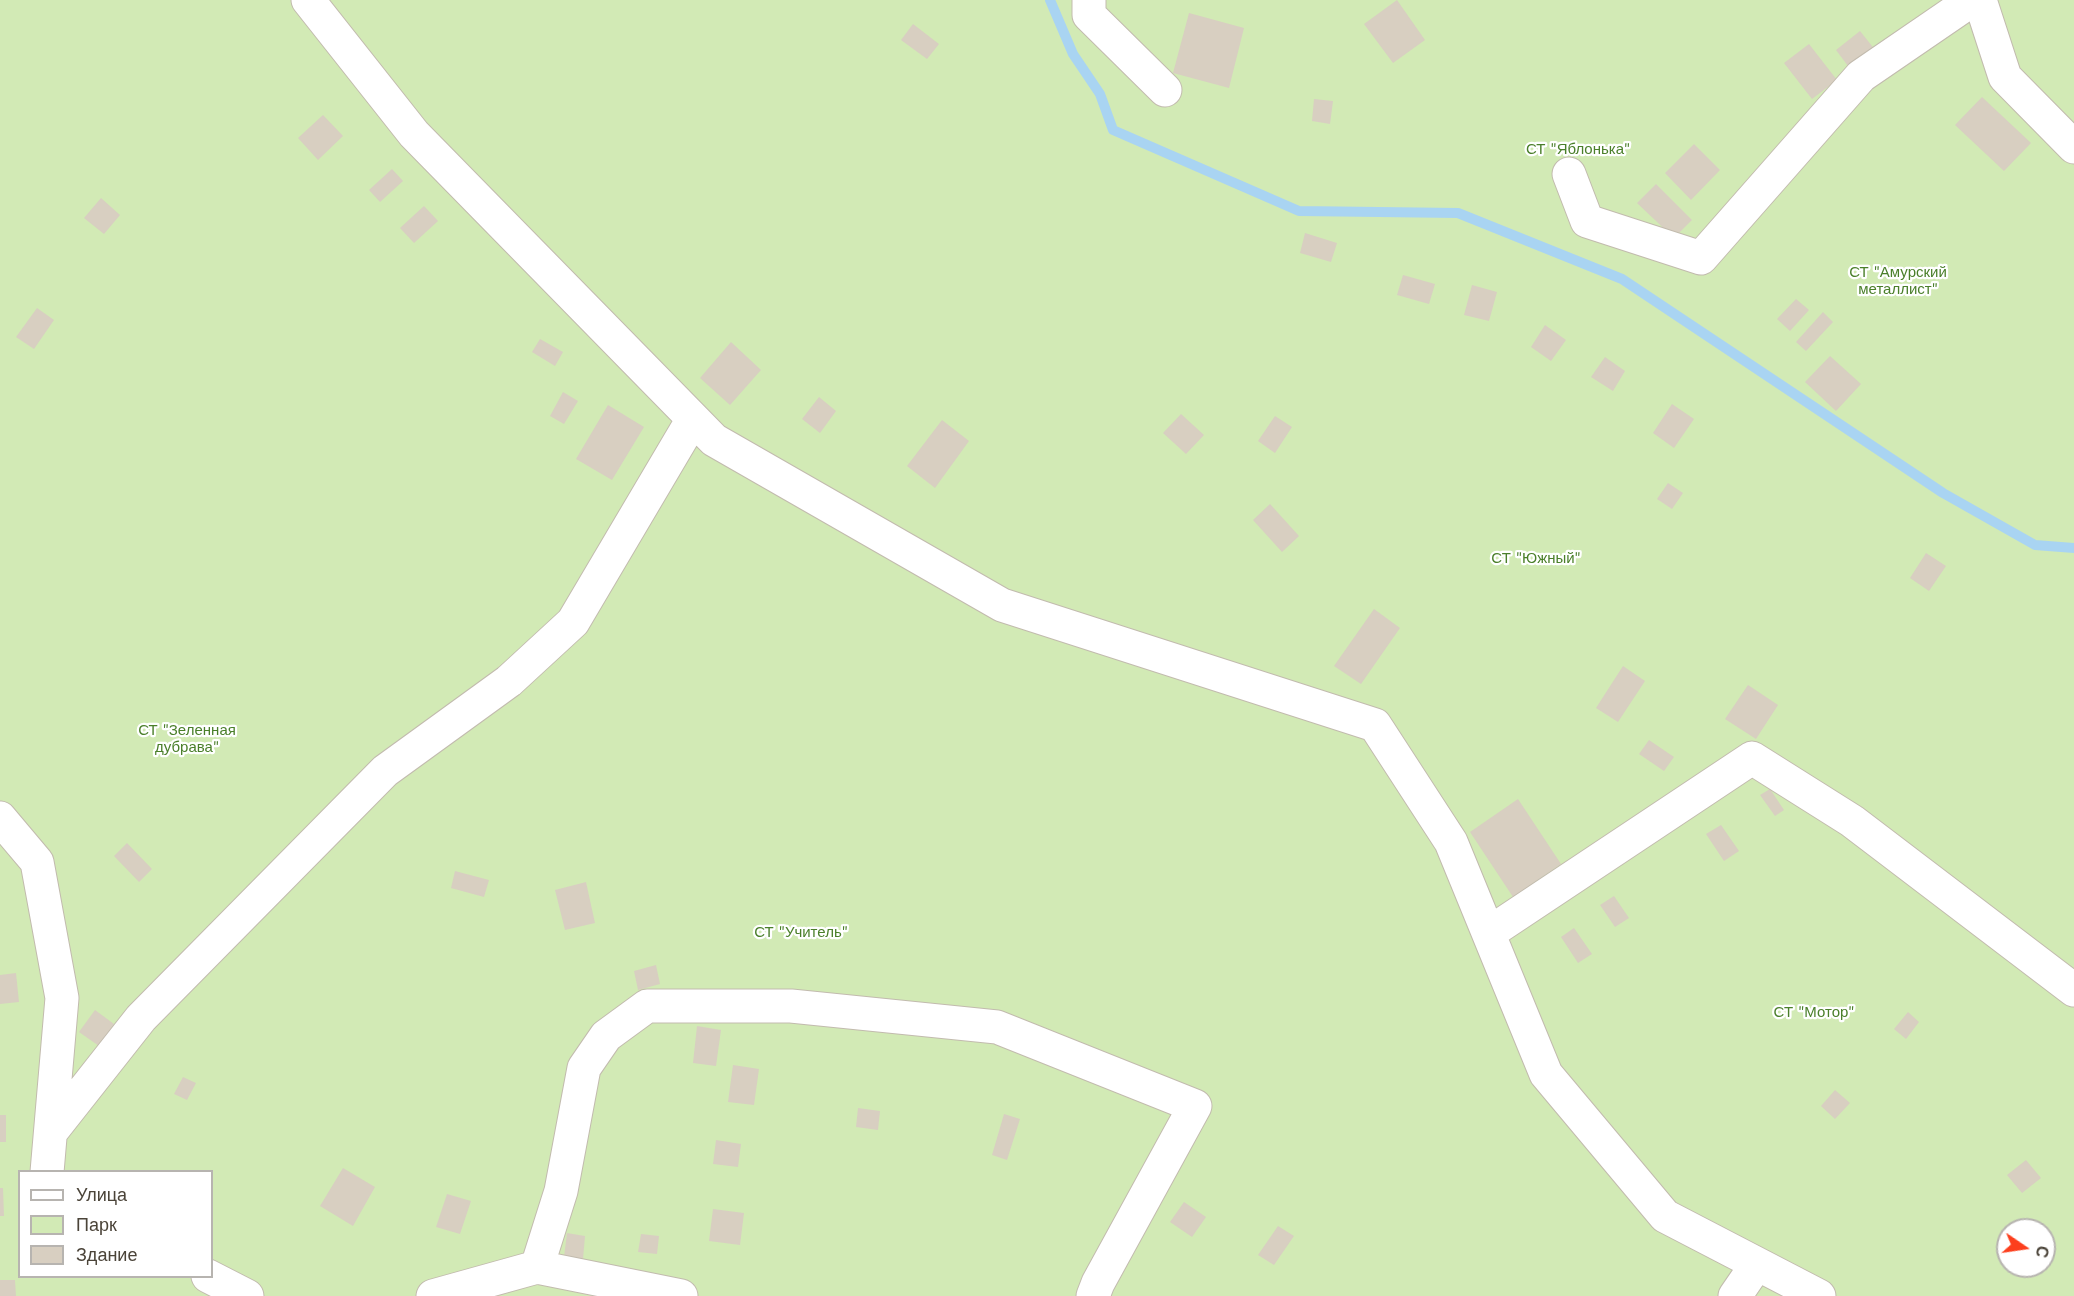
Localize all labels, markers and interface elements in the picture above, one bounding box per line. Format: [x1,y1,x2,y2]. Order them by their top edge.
park label: СТ "Яблонька" [1526,141,1630,159]
park label: СТ "Амурский металлист" [1849,264,1947,299]
park label: СТ "Южный" [1491,550,1581,568]
park label: СТ "Зеленная дубрава" [138,722,236,757]
park label: СТ "Учитель" [754,924,848,942]
park label: СТ "Мотор" [1774,1004,1854,1022]
legend [18,1170,213,1278]
text: Улица [76,1184,127,1205]
text: Парк [76,1214,117,1235]
north arrow [1996,1218,2056,1278]
text: Здание [76,1244,137,1265]
text: С [2032,1244,2053,1259]

